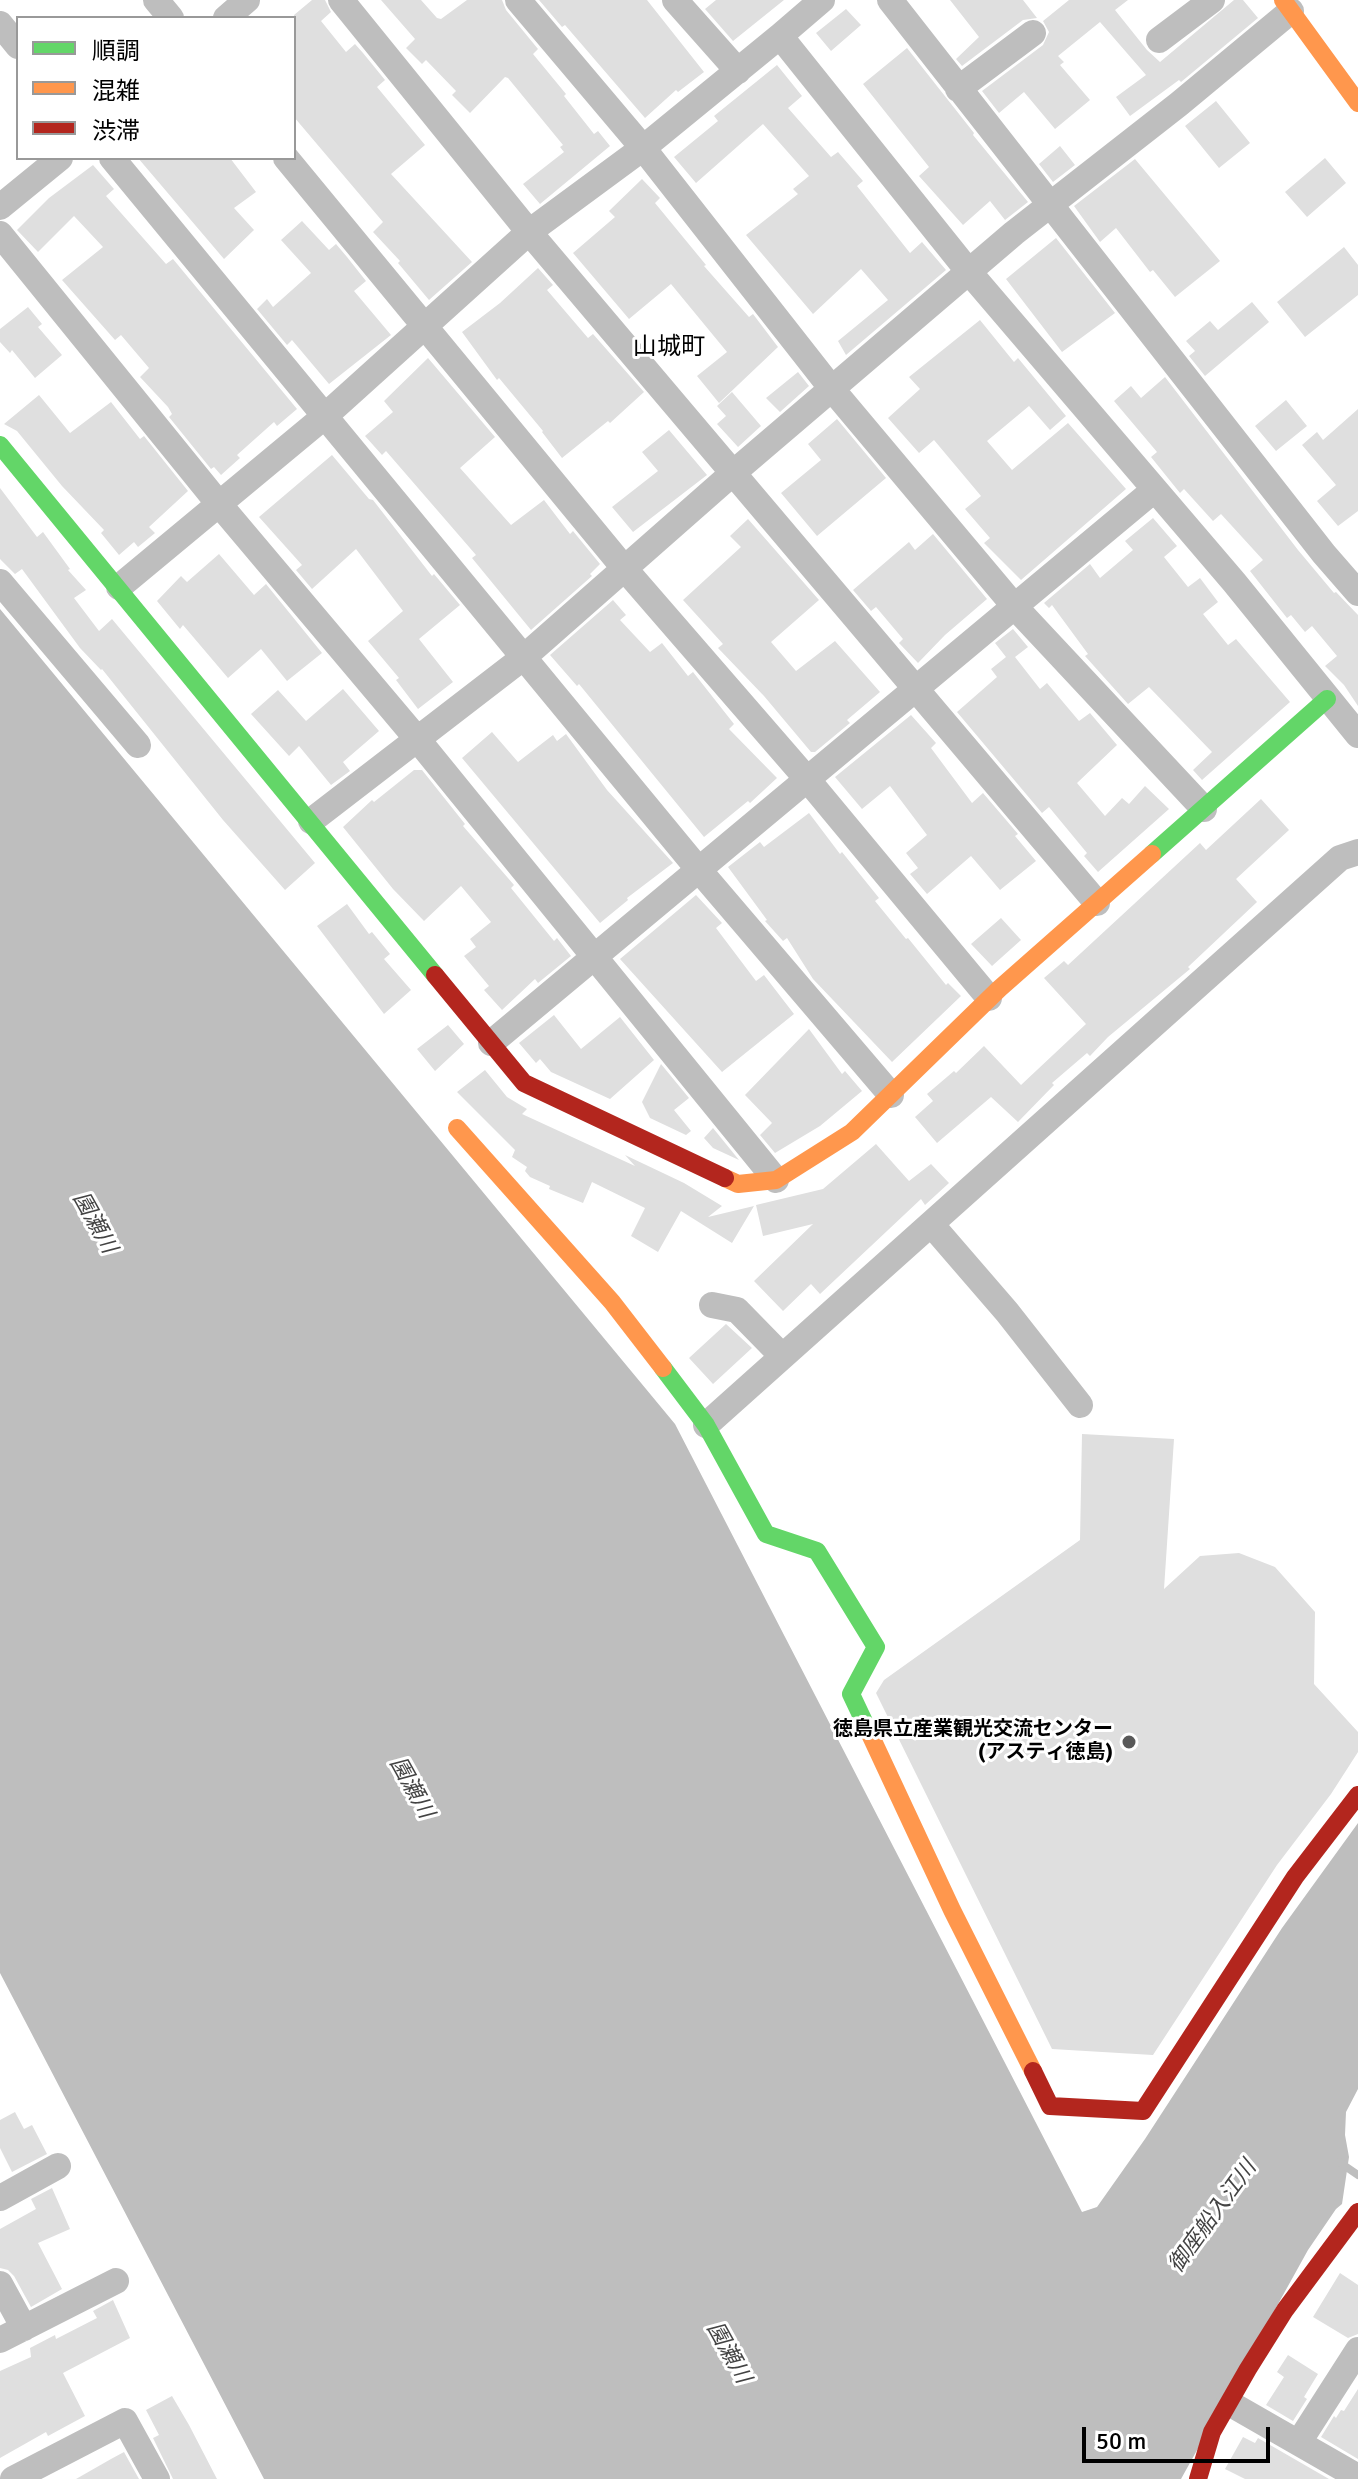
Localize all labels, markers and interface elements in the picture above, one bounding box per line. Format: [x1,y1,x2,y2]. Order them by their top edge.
legend [16,16,296,160]
text: 順調 [92,36,140,66]
text: 混雑 [92,76,140,106]
text: 渋滞 [92,116,140,146]
district label: 山城町 [633,334,705,362]
water label: 園瀬川 [66,1188,122,1258]
place label: 徳島県立産業観光交流センター (アスティ徳島) [833,1718,1113,1765]
marker: 徳島県立産業観光交流センター (アスティ徳島) [1120,1733,1138,1751]
water label: 園瀬川 [383,1753,439,1823]
water label: 御座船入江川 [1164,2156,1262,2278]
water label: 園瀬川 [700,2318,756,2388]
scale bar [1086,2411,1274,2461]
text: 50 m [1096,2426,1146,2456]

